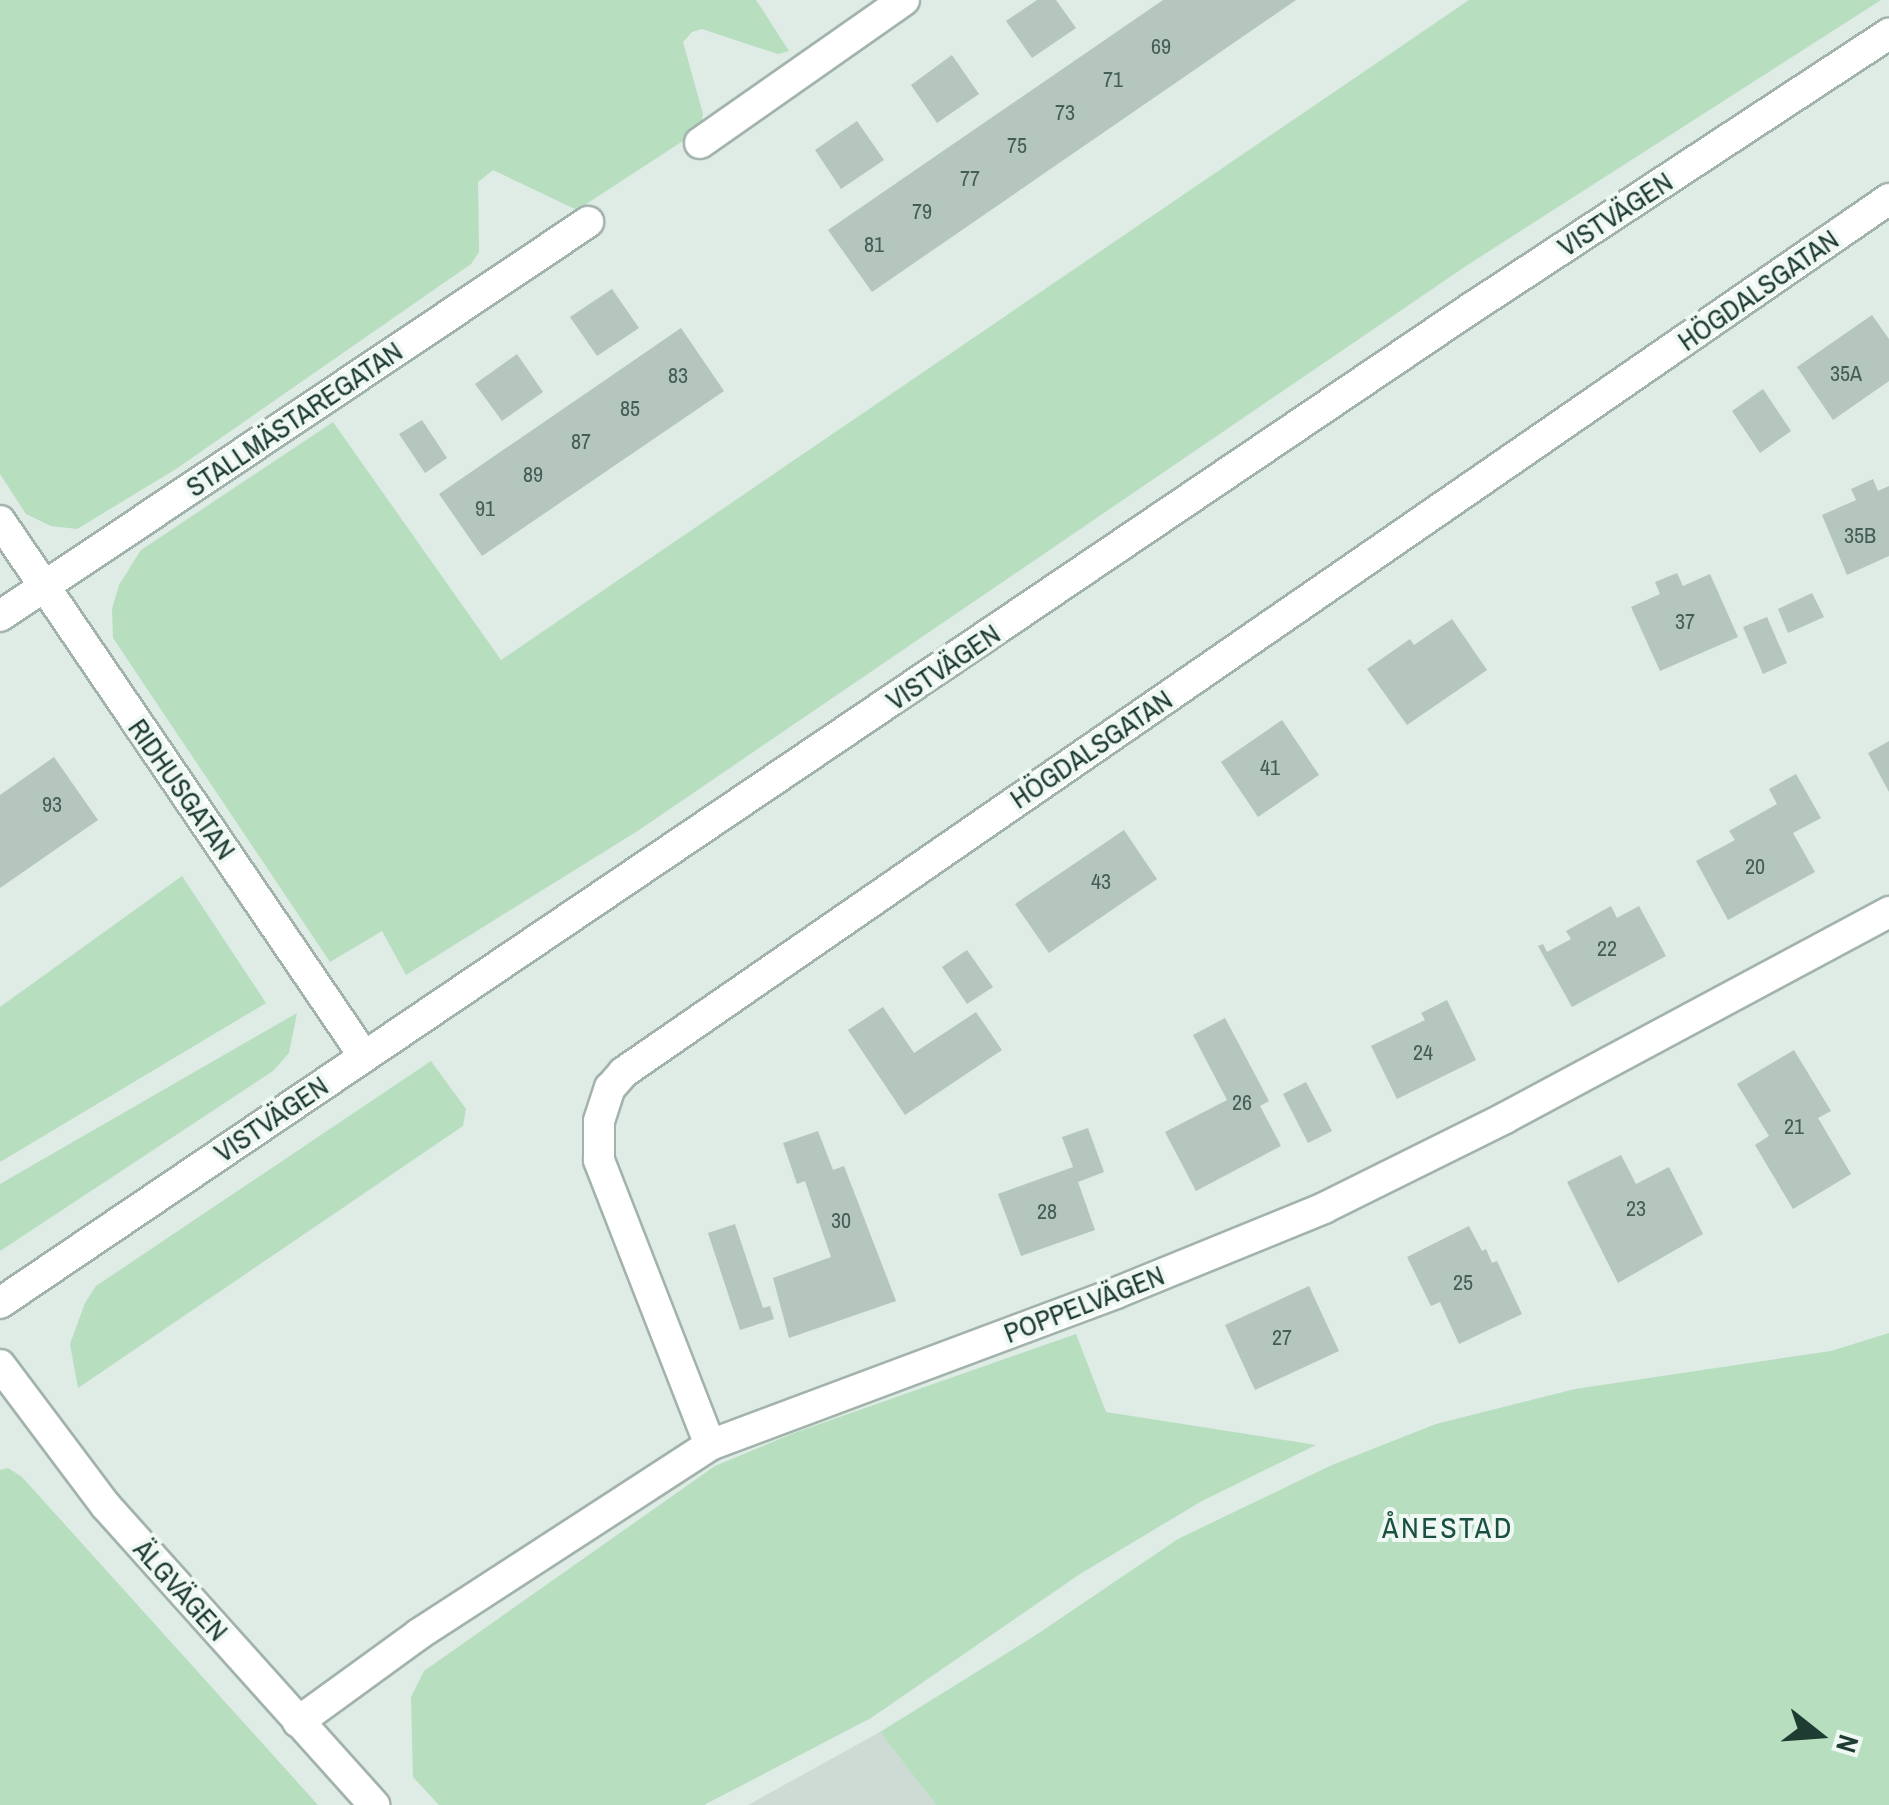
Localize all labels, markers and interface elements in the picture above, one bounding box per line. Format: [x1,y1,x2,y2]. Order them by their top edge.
house number: 69 [1151,34,1171,60]
house number: 71 [1103,67,1123,93]
house number: 73 [1055,100,1075,126]
house number: 75 [1007,133,1027,159]
street label: VISTVÄGEN [1551,165,1679,263]
house number: 77 [960,166,980,192]
house number: 79 [912,199,932,225]
street label: HÖGDALSGATAN [1671,222,1845,358]
house number: 81 [864,232,884,258]
street label: STALLMÄSTAREGATAN [179,334,409,504]
house number: 35A [1830,361,1862,387]
house number: 83 [668,363,688,389]
house number: 85 [620,396,640,422]
house number: 87 [571,429,591,455]
house number: 89 [523,462,543,488]
house number: 91 [475,496,495,522]
house number: 35B [1844,523,1876,549]
house number: 37 [1675,609,1695,635]
street label: VISTVÄGEN [880,617,1006,717]
street label: HÖGDALSGATAN [1004,683,1178,815]
street label: RIDHUSGATAN [121,712,243,866]
house number: 41 [1260,755,1280,781]
house number: 93 [42,792,62,818]
house number: 20 [1745,854,1765,880]
house number: 43 [1091,869,1111,895]
house number: 22 [1597,936,1617,962]
house number: 24 [1413,1040,1433,1066]
street label: VISTVÄGEN [208,1069,334,1169]
house number: 26 [1232,1090,1252,1116]
house number: 21 [1784,1114,1804,1140]
house number: 23 [1626,1196,1646,1222]
house number: 28 [1037,1199,1057,1225]
house number: 30 [831,1208,851,1234]
street label: POPPELVÄGEN [999,1258,1169,1350]
house number: 25 [1453,1270,1473,1296]
house number: 27 [1272,1325,1292,1351]
district label: ÅNESTAD [1382,1509,1514,1545]
street label: ÄLGVÄGEN [127,1532,235,1648]
north arrow [1769,1685,1869,1785]
text: N [1827,1730,1868,1757]

